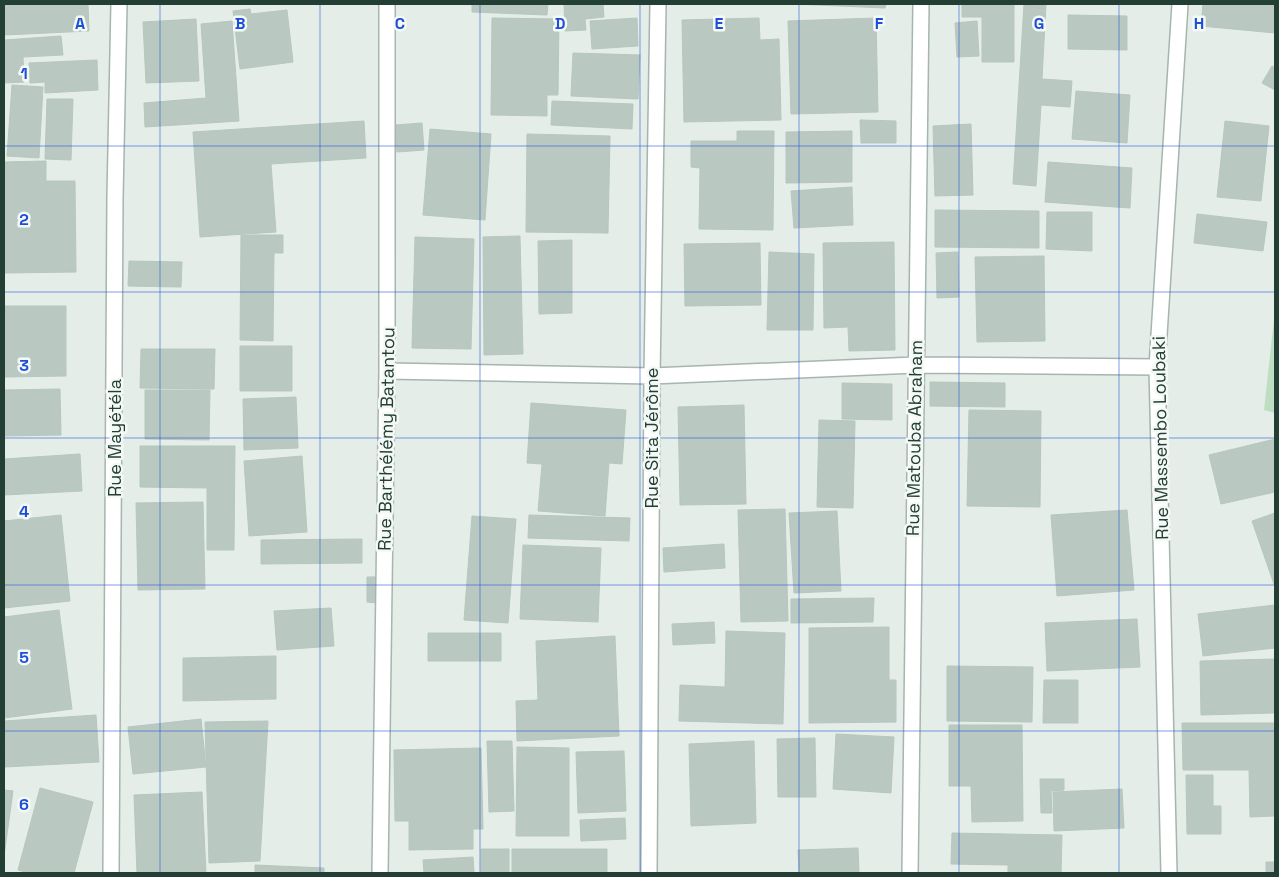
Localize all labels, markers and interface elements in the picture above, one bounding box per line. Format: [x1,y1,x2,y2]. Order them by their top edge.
text: A [75,13,85,34]
text: B [235,13,245,34]
text: C [395,13,405,34]
text: D [555,13,565,34]
text: E [715,13,724,34]
text: F [875,13,884,34]
text: G [1034,13,1044,34]
text: H [1194,13,1204,34]
text: 1 [20,63,28,84]
text: 2 [19,209,29,230]
street label: Rue Barthélémy Batantou [373,327,399,551]
street label: Rue Massembo Loubaki [1147,336,1173,540]
street label: Rue Matouba Abraham [901,340,927,536]
text: 3 [19,355,29,376]
street label: Rue Sita Jérôme [640,368,663,508]
street label: Rue Mayétéla [103,379,126,497]
text: 4 [19,501,29,522]
text: 5 [19,647,29,668]
text: 6 [19,794,29,815]

